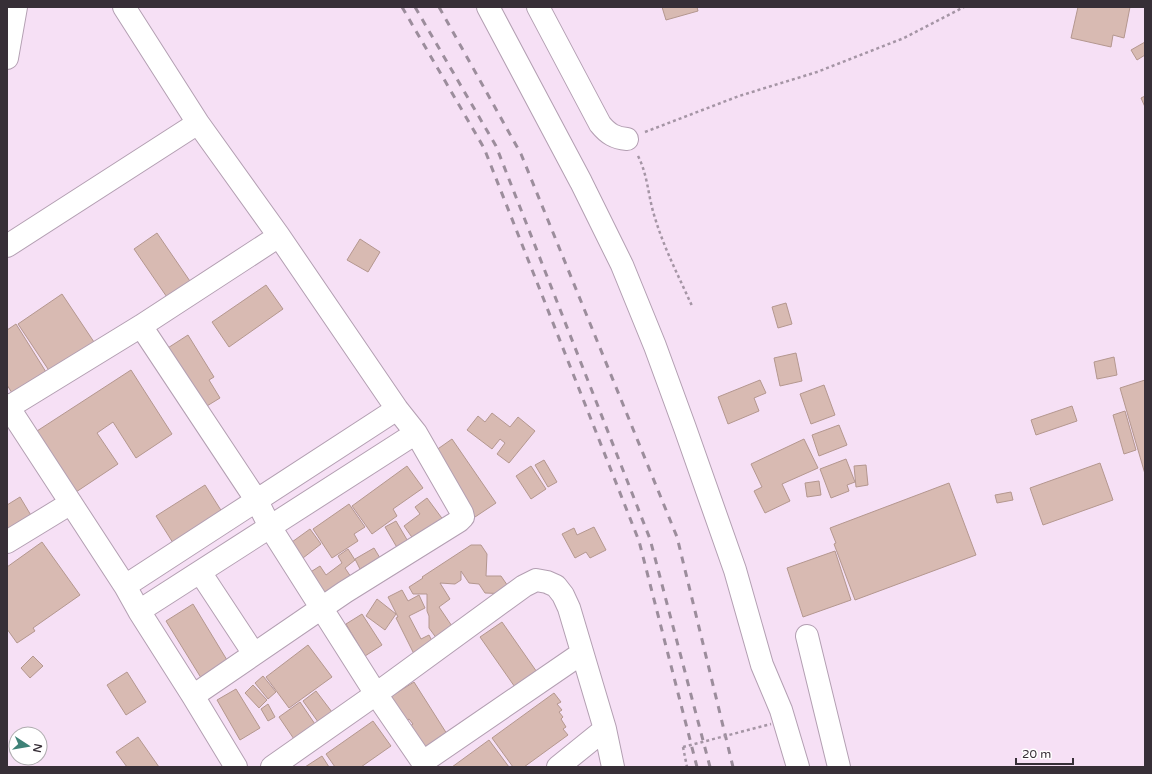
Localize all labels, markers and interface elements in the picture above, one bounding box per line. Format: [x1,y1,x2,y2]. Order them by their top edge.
north arrow [8,726,48,766]
scale bar [1016,740,1073,766]
text: N [30,742,45,754]
text: 20 m [1022,747,1051,761]

